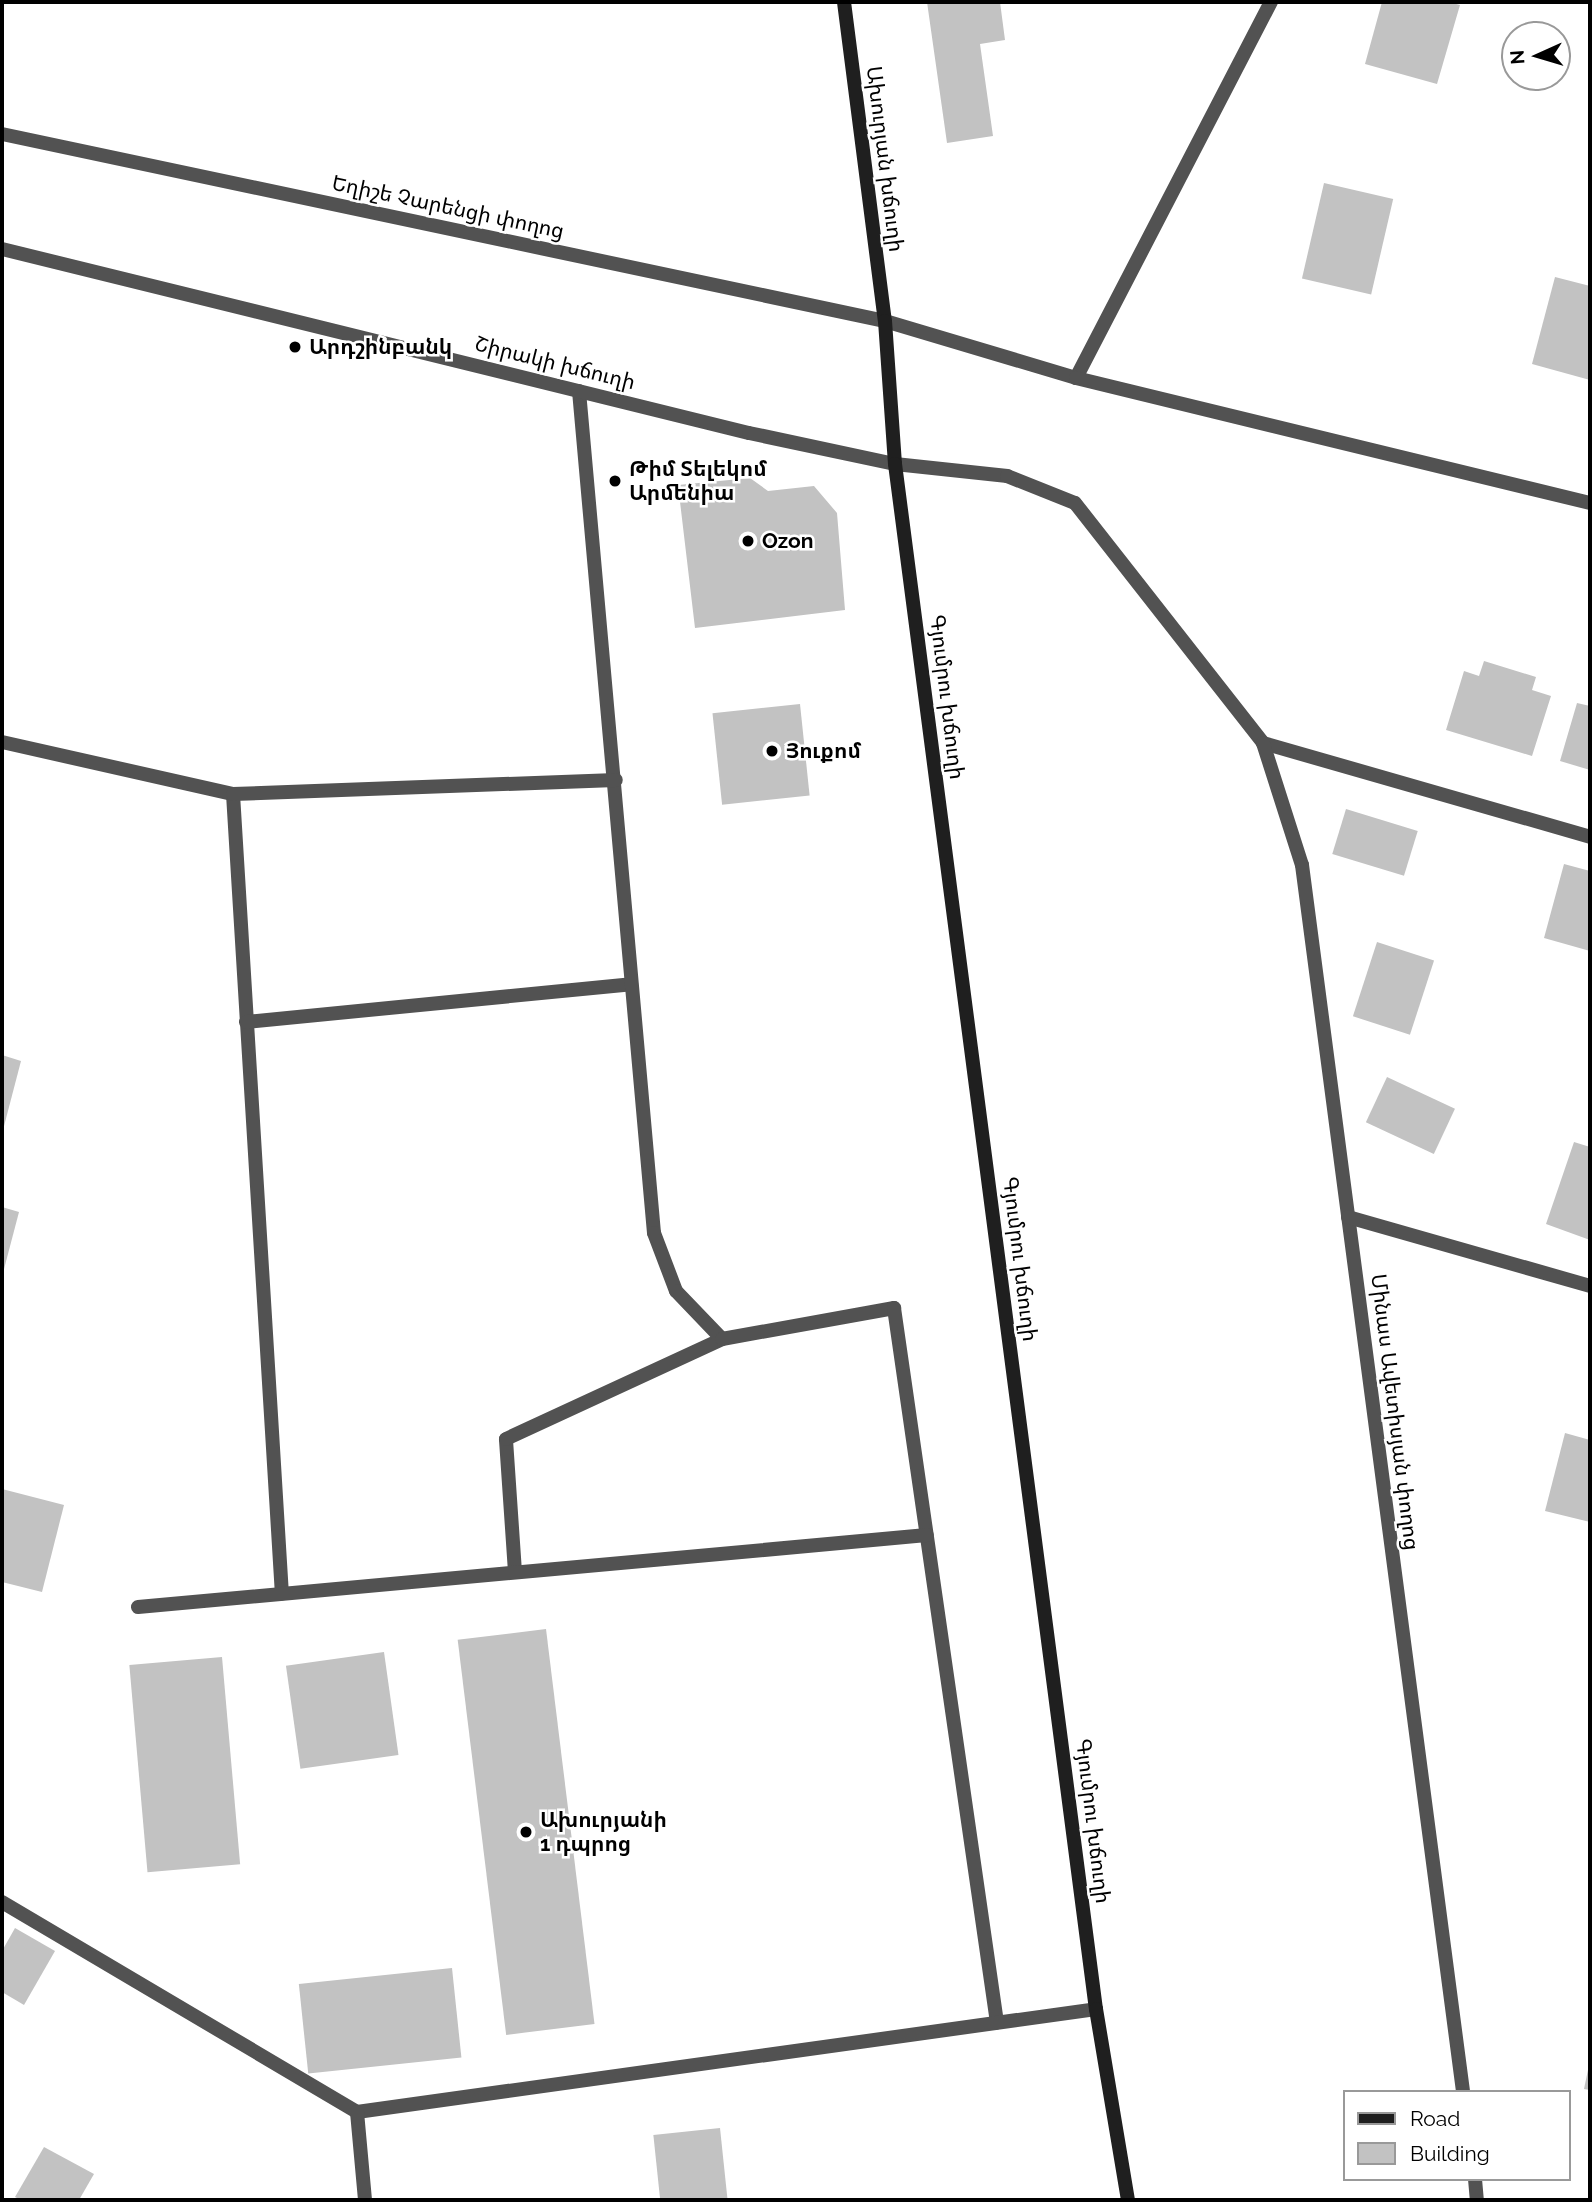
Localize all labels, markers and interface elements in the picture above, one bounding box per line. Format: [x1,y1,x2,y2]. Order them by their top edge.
north arrow [1501,21,1571,91]
text: N [1506,49,1529,65]
street label: Ախուրյան խճուղի [861,65,909,253]
street label: Եղիշե Չարենցի փողոց [330,170,566,244]
street label: Շիրակի խճուղի [472,331,638,395]
place label: Արդշինբանկ [309,334,452,360]
marker: Արդշինբանկ [287,339,303,355]
place label: Թիմ Տելեկոմ Արմենիա [629,456,767,506]
marker: Թիմ Տելեկոմ Արմենիա [607,473,623,489]
place label: Ozon [762,528,813,554]
marker: Ozon [740,533,756,549]
street label: Գյումրու խճուղի [924,613,970,781]
place label: Յուքոմ [786,738,861,764]
marker: Յուքոմ [764,743,780,759]
street label: Գյումրու խճուղի [997,1175,1043,1343]
street label: Մինաս Ավետիսյան փողոց [1366,1272,1424,1552]
street label: Գյումրու խճուղի [1070,1737,1116,1905]
place label: Ախուրյանի 1 դպրոց [540,1807,667,1857]
marker: Ախուրյանի 1 դպրոց [518,1824,534,1840]
legend [1344,2090,1571,2181]
text: Road [1410,2106,1460,2131]
text: Building [1410,2141,1490,2166]

